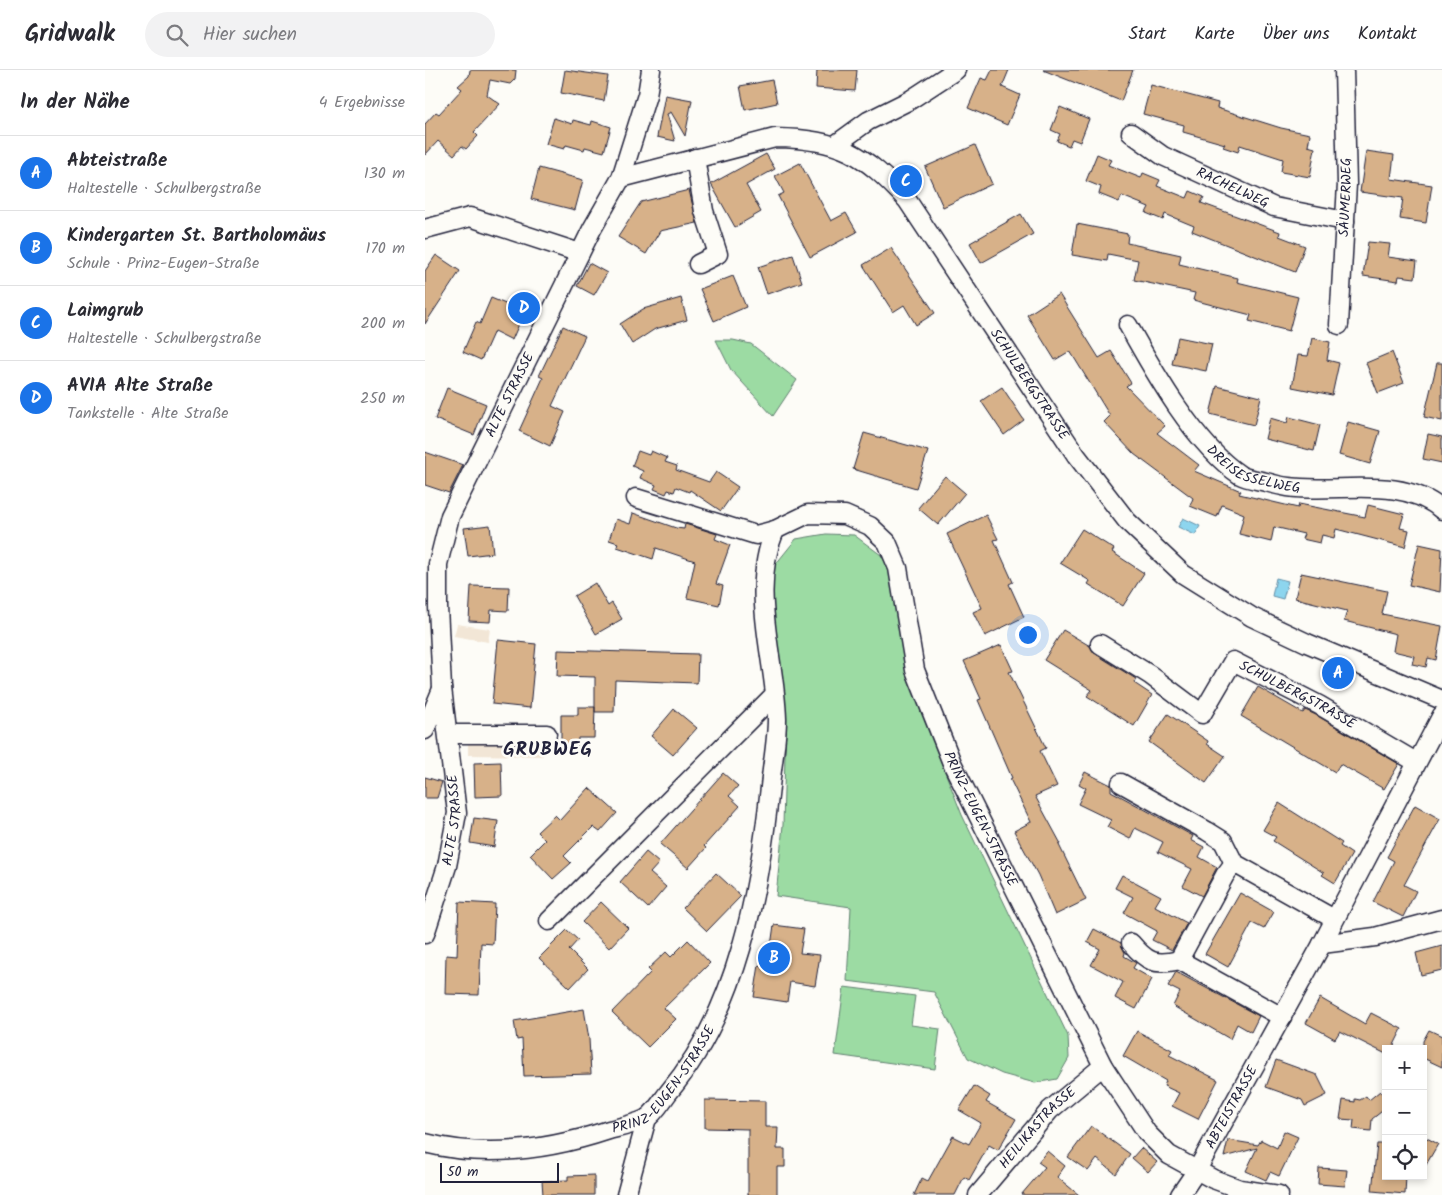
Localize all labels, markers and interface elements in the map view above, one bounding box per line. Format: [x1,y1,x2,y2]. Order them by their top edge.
search box [145,12,495,57]
text: Gridwalk [25,15,115,54]
text: Hier suchen [203,20,297,50]
text: Start [1128,20,1166,49]
text: Karte [1194,20,1234,49]
text: Über uns [1262,20,1330,49]
text: Kontakt [1358,20,1417,49]
icon: search [163,21,191,49]
text: In der Nähe [20,86,130,119]
text: 4 Ergebnisse [319,90,405,115]
text: Abteistraße [67,146,167,176]
street label: SÄUMERWEG [1333,157,1358,238]
text: A [31,161,41,186]
text: 130 m [364,161,405,186]
pin: C [890,162,922,200]
street label: RACHELWEG [1193,162,1273,214]
text: Haltestelle · Schulbergstraße [67,176,261,201]
text: Kindergarten St. Bartholomäus [67,221,326,251]
text: B [31,236,41,261]
text: 170 m [365,236,405,261]
text: Schule · Prinz-Eugen-Straße [67,251,259,276]
pin: D [508,289,540,327]
text: Laimgrub [67,296,144,326]
text: C [31,311,41,336]
text: 200 m [361,311,405,336]
street label: SCHULBERGSTRASSE [984,324,1075,445]
text: Haltestelle · Schulbergstraße [67,326,261,351]
street label: ALTE STRASSE [480,348,541,441]
text: AVIA Alte Straße [67,371,213,401]
text: D [31,386,41,411]
text: 250 m [360,386,405,411]
text: Tankstelle · Alte Straße [67,401,228,426]
street label: DREISESSELWEG [1201,440,1301,499]
your location [1015,622,1041,648]
pin: A [1322,654,1354,692]
street label: SCHULBERGSTRASSE [1235,657,1357,733]
district label: GRUBWEG [503,735,593,765]
street label: PRINZ-EUGEN-STRASSE [937,748,1023,891]
street label: ALTE STRASSE [436,772,468,868]
pin: B [758,939,790,977]
street label: PRINZ-EUGEN-STRASSE [610,1021,721,1140]
map controls [1382,1045,1427,1180]
button: + [1382,1045,1427,1090]
street label: ABTEISTRASSE [1200,1061,1264,1153]
street label: HEILIKASTRASSE [994,1081,1082,1174]
button: − [1382,1090,1427,1135]
button: locate [1382,1135,1427,1180]
scale bar [440,1160,559,1183]
text: 50 m [447,1161,478,1183]

